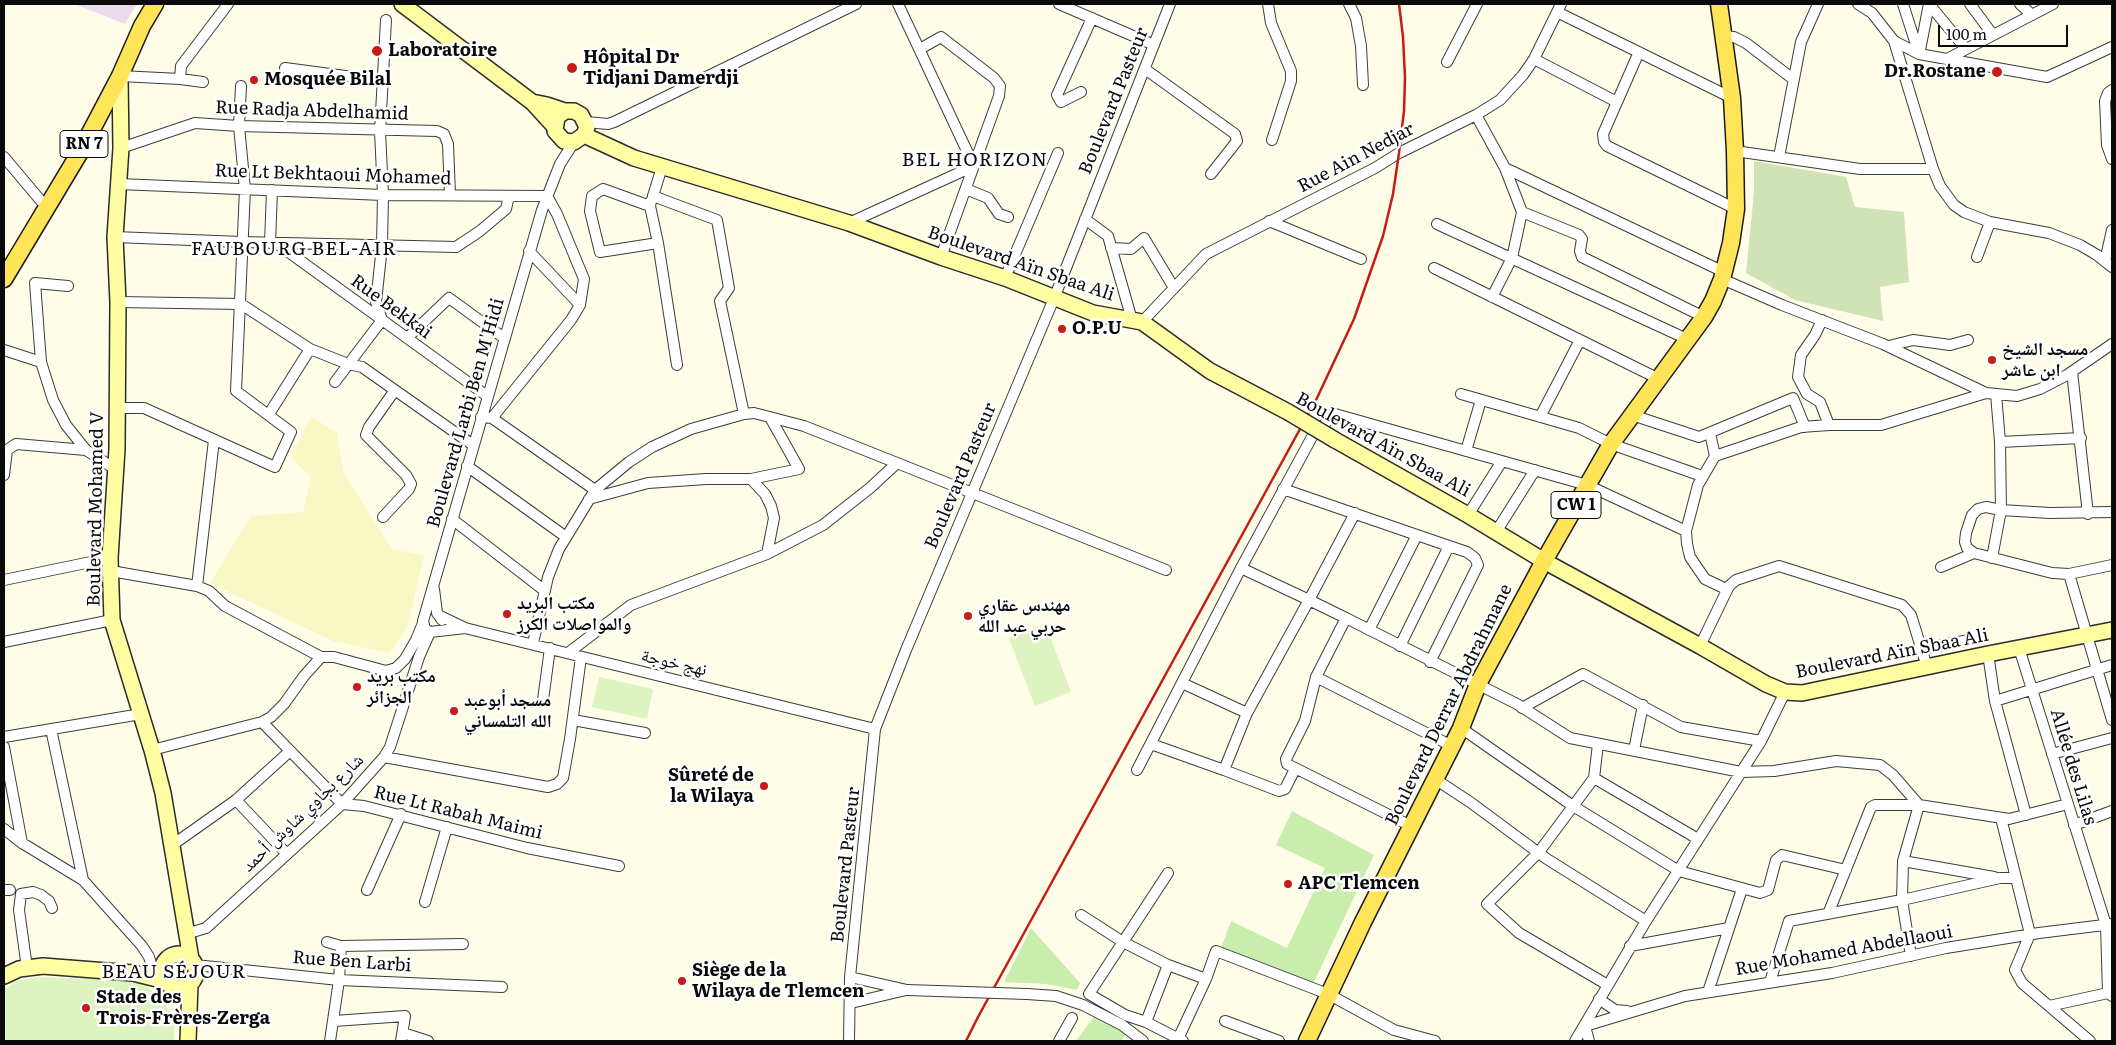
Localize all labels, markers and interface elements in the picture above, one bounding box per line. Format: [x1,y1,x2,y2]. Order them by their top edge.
scale bar [1941,15,2071,47]
text: 100 m [1946,22,1987,45]
street label: Boulevard Pasteur [1075,25,1153,177]
place label: Laboratoire [388,40,497,62]
marker: Laboratoire [370,44,384,58]
place label: Hôpital Dr Tidjani Damerdji [583,47,739,90]
marker: Hôpital Dr Tidjani Damerdji [565,61,579,75]
place label: Dr.Rostane [1884,61,1986,83]
marker: Dr.Rostane [1990,65,2004,79]
place label: Mosquée Bilal [264,69,392,91]
marker: Mosquée Bilal [248,74,260,86]
street label: Rue Radja Abdelhamid [215,97,409,125]
street label: Rue Ain Nedjar [1294,118,1418,198]
road number: RN 7 [60,130,108,158]
district label: BEL HORIZON [900,149,1050,171]
street label: Rue Lt Bekhtaoui Mohamed [214,160,452,190]
street label: Boulevard Aïn Sbaa Ali [925,222,1117,306]
district label: FAUBOURG BEL-AIR [189,238,399,260]
street label: Rue Bekkai [346,270,436,344]
street label: Boulevard Larbi Ben M'Hidi [423,296,509,530]
place label: O.P.U [1072,318,1122,340]
marker: O.P.U [1056,323,1068,335]
place label: مسجد الشيخ ابن عاشر [2002,339,2088,382]
marker: مسجد الشيخ ابن عاشر [1986,354,1998,366]
street label: Boulevard Aïn Sbaa Ali [1292,388,1474,502]
street label: Boulevard Pasteur [921,400,1001,552]
street label: Boulevard Mohamed V [83,411,109,607]
road number: CW 1 [1551,492,1601,518]
street label: Boulevard Derrar Abdrahmane [1381,581,1517,829]
place label: مكتب البريد والمواصلات الكرز [517,593,631,636]
place label: مهندس عقاري حربي عبد الله [978,595,1070,638]
marker: مكتب البريد والمواصلات الكرز [501,608,513,620]
marker: مهندس عقاري حربي عبد الله [962,610,974,622]
street label: Boulevard Aïn Sbaa Ali [1794,625,1990,683]
street label: نهج خوجة [639,645,709,681]
place label: مكتب بريد الجزائر [367,666,436,709]
marker: مكتب بريد الجزائر [351,681,363,693]
place label: مسجد أبوعبد الله التلمساني [464,690,552,732]
marker: مسجد أبوعبد الله التلمساني [448,705,460,717]
street label: Allée des Lilas [2045,706,2101,828]
street label: شارع بجاوي شاوش أحمد [238,749,368,877]
place label: Sûreté de la Wilaya [668,765,754,808]
marker: Sûreté de la Wilaya [758,780,770,792]
street label: Rue Lt Rabah Maimi [371,782,545,844]
street label: Boulevard Pasteur [827,786,865,944]
place label: APC Tlemcen [1298,873,1420,895]
marker: APC Tlemcen [1282,878,1294,890]
street label: Rue Mohamed Abdellaoui [1734,921,1954,981]
street label: Rue Ben Larbi [292,947,412,977]
place label: Siège de la Wilaya de Tlemcen [692,960,865,1002]
district label: BEAU SÉJOUR [100,961,248,983]
marker: Siège de la Wilaya de Tlemcen [676,975,688,987]
place label: Stade des Trois-Frères-Zerga [96,987,270,1030]
marker: Stade des Trois-Frères-Zerga [80,1002,92,1014]

